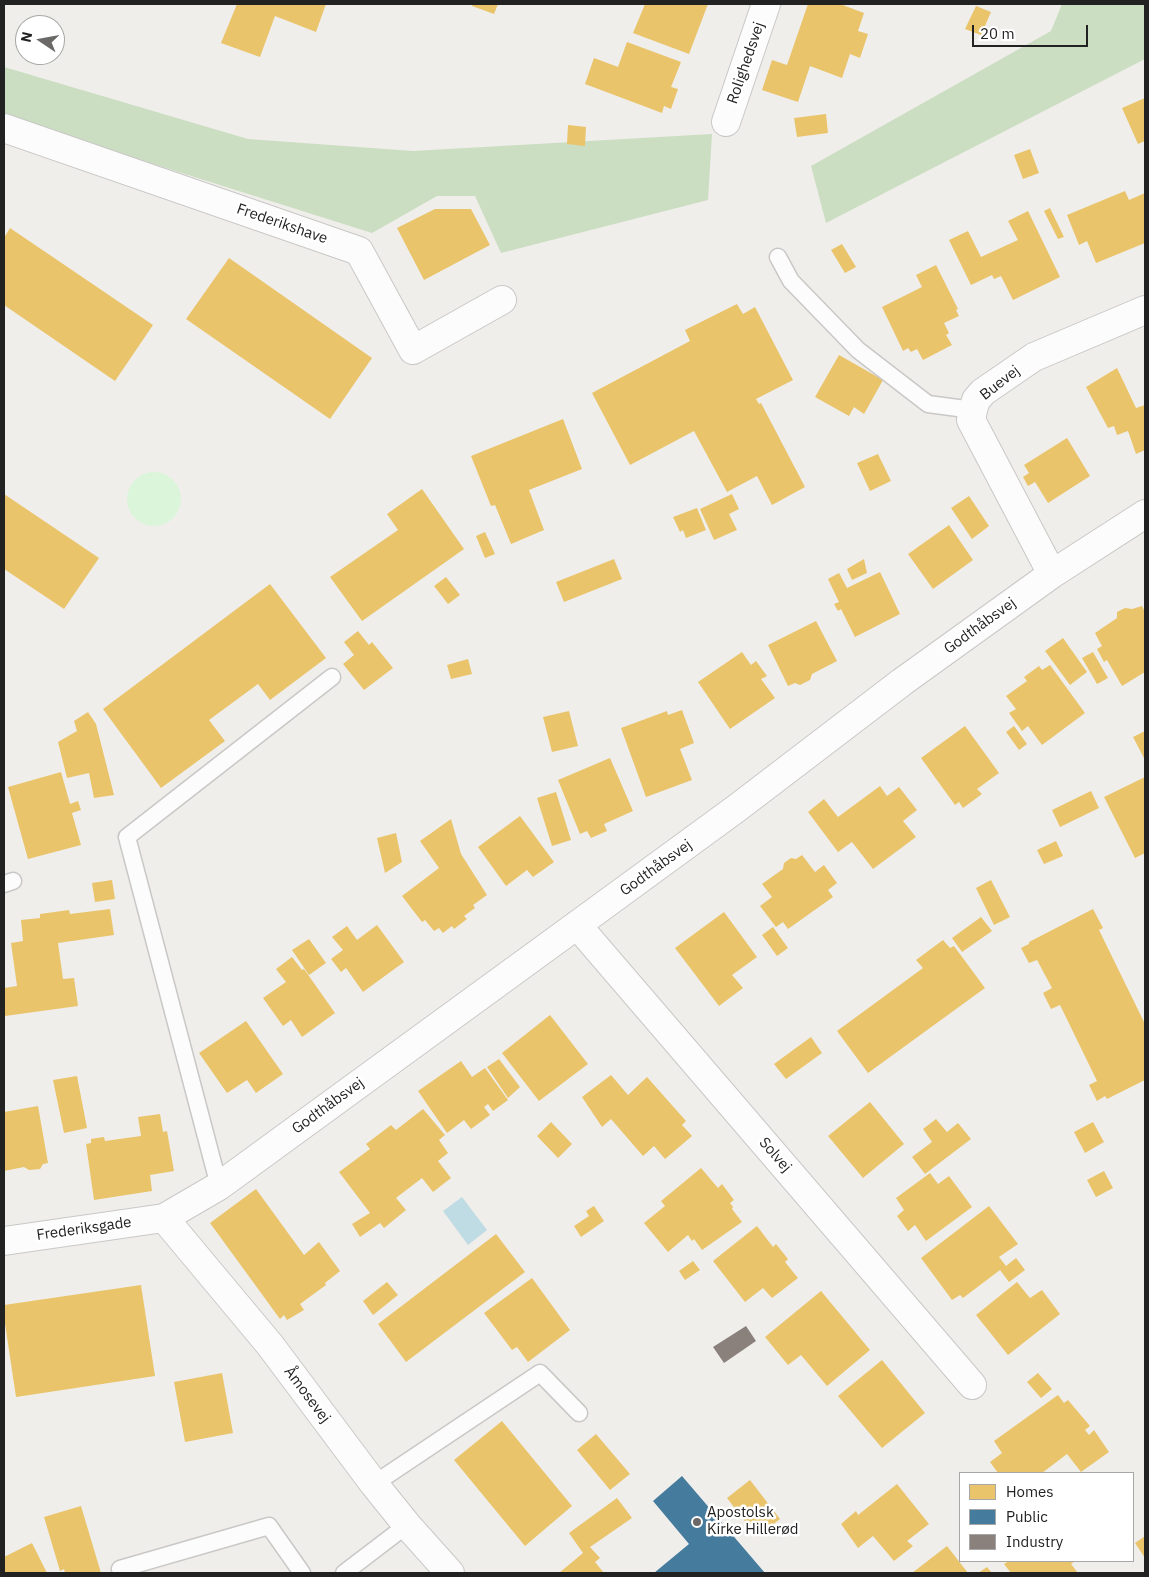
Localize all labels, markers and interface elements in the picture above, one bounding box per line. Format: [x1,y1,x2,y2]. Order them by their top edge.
north arrow [15,15,65,65]
scale bar [974,15,1090,47]
street label: Rolighedsvej [724,20,768,106]
text: 20 m [980,24,1015,43]
text: N [16,30,36,44]
street label: Frederikshave [234,200,330,248]
street label: Buevej [976,362,1024,404]
street label: Godthåbsvej [941,594,1019,658]
street label: Godthåbsvej [617,836,695,900]
street label: Godthåbsvej [289,1074,367,1138]
street label: Solvej [755,1134,795,1176]
street label: Frederiksgade [35,1213,133,1245]
street label: Åmosevej [280,1363,334,1427]
legend [959,1472,1134,1562]
text: Homes [1006,1482,1054,1501]
place label: Apostolsk Kirke Hillerød [707,1504,799,1539]
text: Public [1006,1507,1048,1526]
marker: Apostolsk Kirke Hillerød [691,1516,703,1528]
text: Industry [1006,1532,1063,1551]

